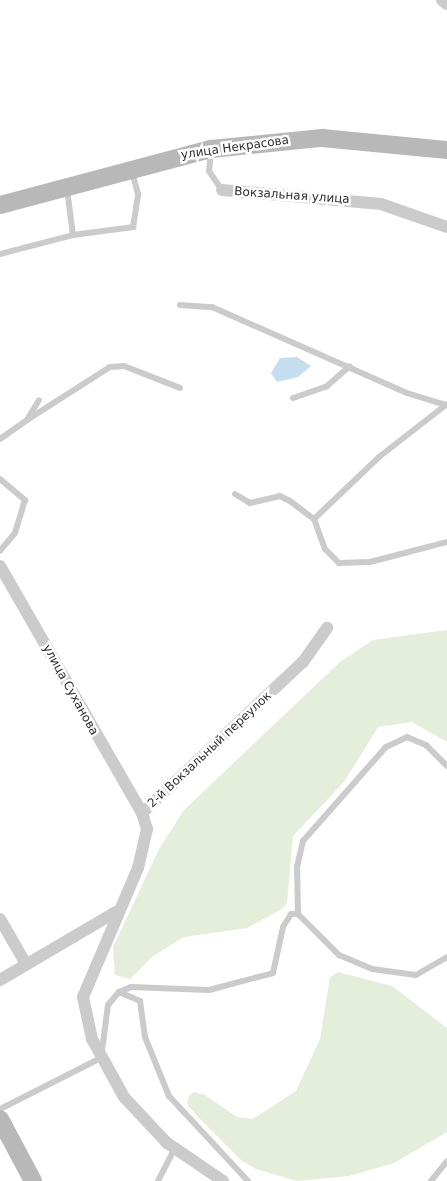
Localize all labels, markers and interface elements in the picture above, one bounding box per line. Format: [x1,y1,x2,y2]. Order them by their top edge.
street label: улица Некрасова [180,133,290,163]
street label: Вокзальная улица [234,185,350,207]
street label: улица Суханова [39,642,101,738]
street label: 2-й Вокзальный переулок [145,689,275,811]

